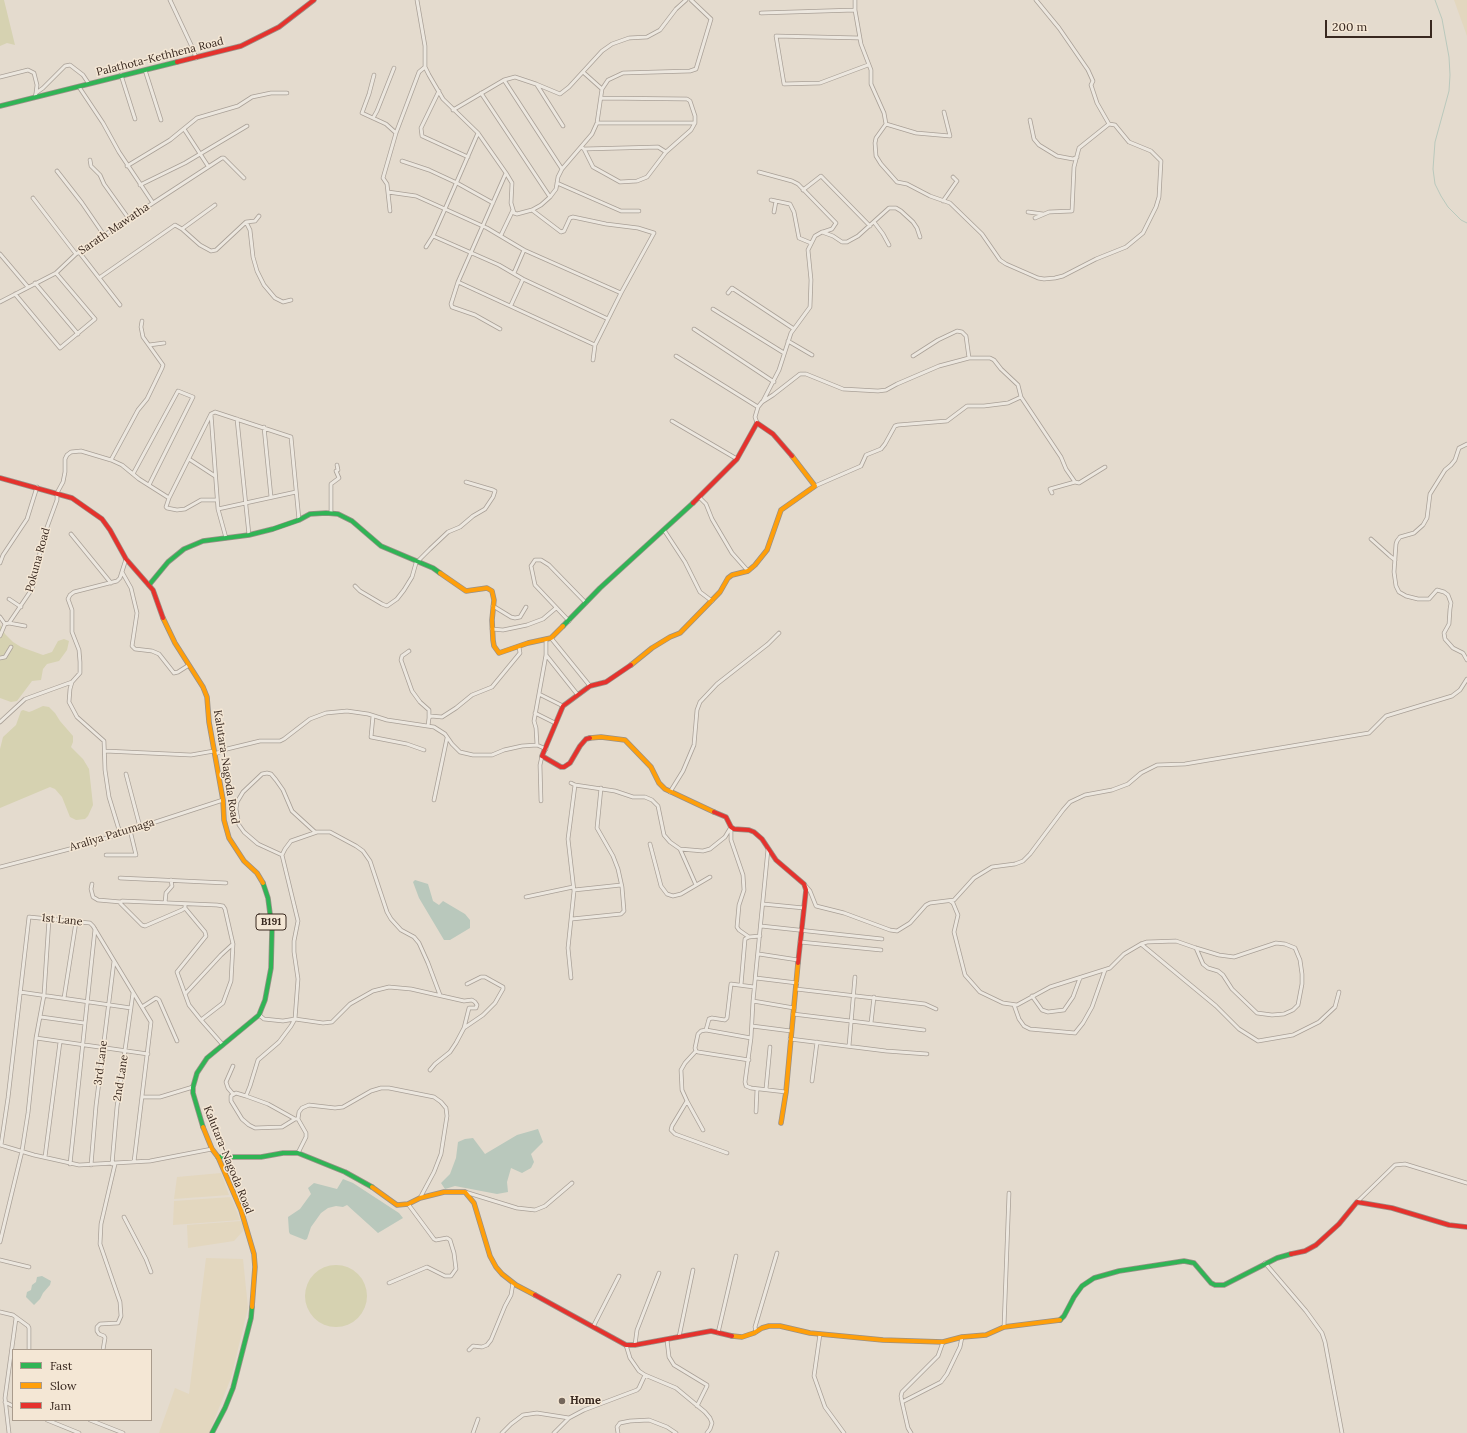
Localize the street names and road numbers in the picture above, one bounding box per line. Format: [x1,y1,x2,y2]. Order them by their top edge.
street label: Palathota-Kethhena Road [95,35,225,79]
street label: Sarath Mawatha [76,200,152,258]
street label: Pokuna Road [23,526,53,594]
street label: Kalutara-Nagoda Road [210,709,242,825]
street label: Araliya Patumaga [68,816,156,854]
street label: 1st Lane [41,911,83,929]
road number: B191 [256,914,286,930]
street label: 3rd Lane [92,1040,110,1086]
street label: 2nd Lane [111,1054,131,1102]
street label: Kalutara-Nagoda Road [200,1104,256,1216]

